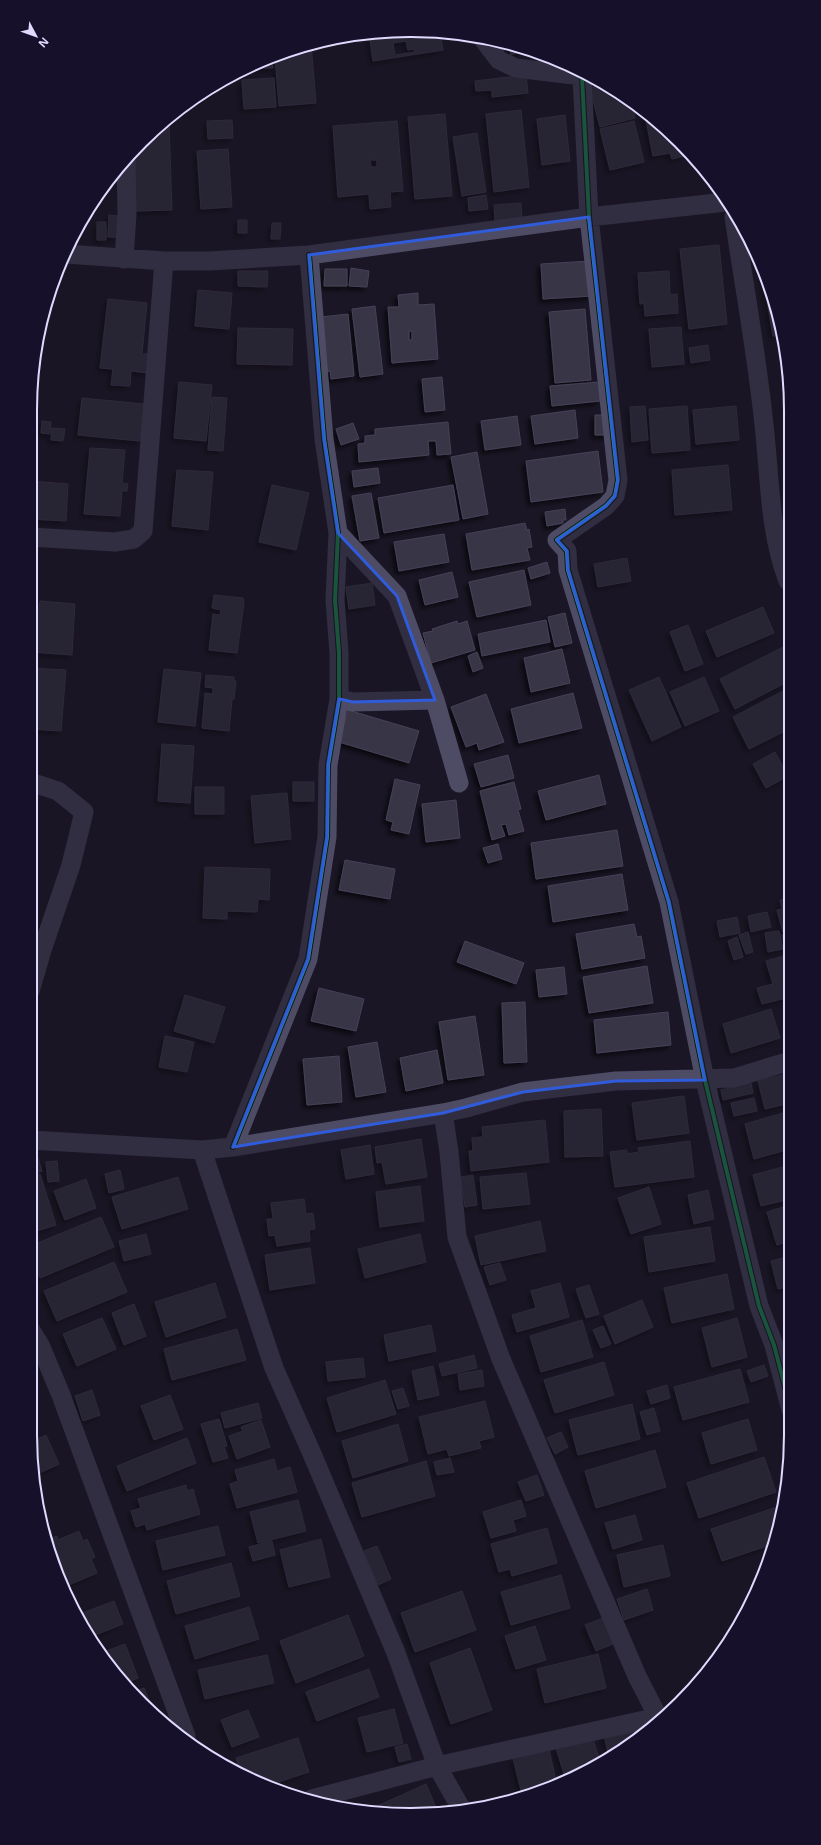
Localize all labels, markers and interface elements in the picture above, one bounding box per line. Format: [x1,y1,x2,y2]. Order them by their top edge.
north arrow [16,16,56,56]
text: N [35,35,53,51]

